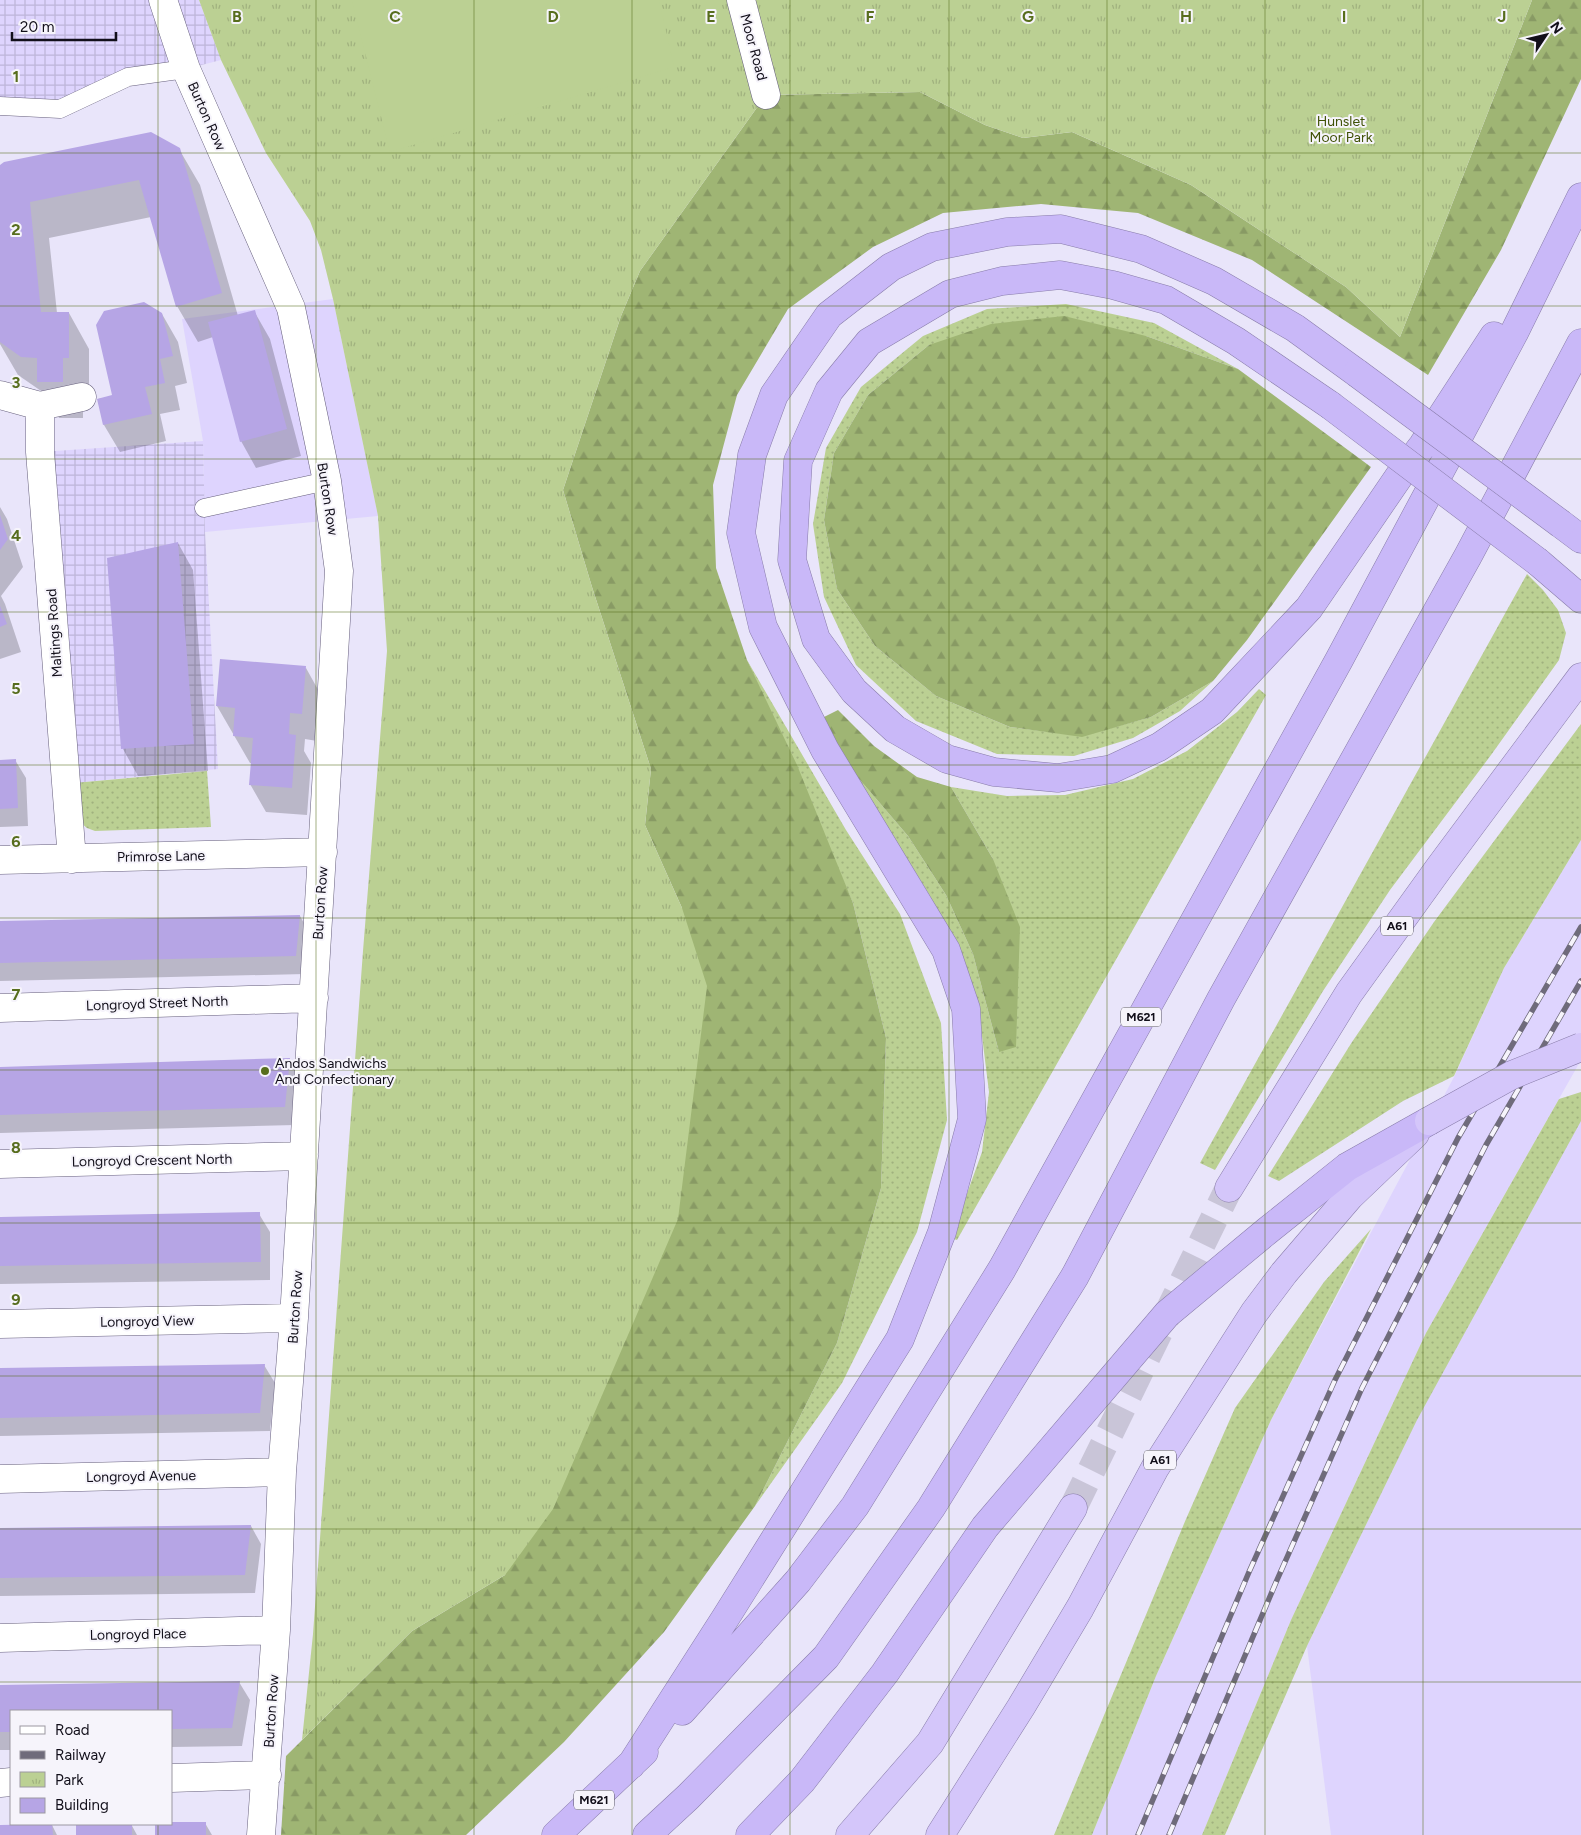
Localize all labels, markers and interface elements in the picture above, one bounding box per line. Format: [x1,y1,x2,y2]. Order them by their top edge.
text: B [232,7,242,26]
text: C [389,7,401,26]
text: D [547,7,559,26]
text: E [706,7,716,26]
text: F [866,7,875,26]
text: G [1022,7,1034,26]
text: H [1180,7,1192,26]
text: I [1342,7,1346,26]
text: J [1498,7,1506,26]
scale bar [12,10,116,42]
north arrow [1521,10,1571,60]
street label: Moor Road [736,12,771,82]
text: 20 m [20,18,54,36]
text: N [1546,19,1566,37]
text: 1 [13,67,19,86]
street label: Burton Row [184,79,229,153]
park label: Hunslet Moor Park [1310,113,1373,146]
text: 2 [11,220,21,239]
text: 3 [12,373,21,392]
street label: Burton Row [313,461,342,537]
text: 4 [11,526,21,545]
street label: Maltings Road [43,588,66,678]
text: 5 [11,679,21,698]
text: 6 [11,832,21,851]
street label: Primrose Lane [117,847,206,866]
street label: Burton Row [309,866,332,940]
road number: A61 [1381,916,1413,936]
text: 7 [12,985,21,1004]
street label: Longroyd Street North [86,993,229,1014]
road number: M621 [1121,1008,1161,1026]
place label: Andos Sandwichs And Confectionary [275,1055,395,1088]
marker: Andos Sandwichs And Confectionary [259,1065,271,1077]
text: 8 [11,1138,21,1157]
street label: Longroyd Crescent North [72,1151,233,1170]
street label: Burton Row [284,1270,307,1344]
text: 9 [11,1290,21,1309]
street label: Longroyd View [100,1312,194,1331]
road number: A61 [1144,1450,1176,1470]
street label: Longroyd Avenue [86,1467,197,1486]
street label: Longroyd Place [90,1625,187,1644]
street label: Burton Row [260,1674,283,1748]
legend [10,1710,172,1825]
text: Road [55,1721,90,1739]
text: Railway [55,1746,106,1764]
text: Park [55,1771,84,1789]
road number: M621 [574,1790,614,1810]
text: Building [55,1796,109,1814]

